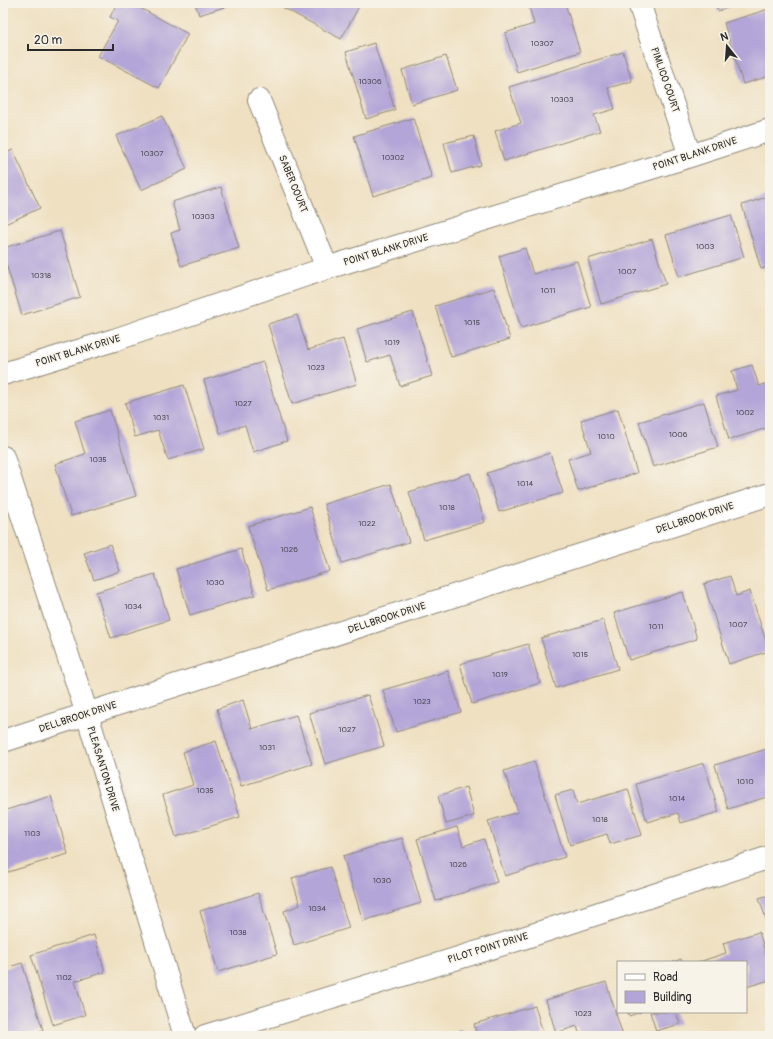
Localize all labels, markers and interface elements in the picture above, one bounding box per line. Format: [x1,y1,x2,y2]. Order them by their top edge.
scale bar [28,26,113,52]
north arrow [707,26,747,66]
text: N [719,29,730,44]
text: 20 m [34,33,63,48]
house number: 10307 [531,39,554,48]
street label: PIMLICO COURT [648,46,682,115]
house number: 10306 [358,77,382,86]
house number: 10303 [551,95,574,104]
street label: POINT BLANK DRIVE [651,135,739,173]
house number: 10307 [141,149,164,158]
street label: SABER COURT [276,153,310,215]
house number: 10302 [382,153,405,162]
house number: 10303 [192,212,215,221]
street label: POINT BLANK DRIVE [342,231,430,269]
house number: 1003 [696,242,715,251]
house number: 1007 [618,267,637,276]
house number: 10318 [31,271,51,280]
house number: 1011 [541,286,555,295]
house number: 1015 [464,318,480,327]
street label: POINT BLANK DRIVE [34,332,122,370]
house number: 1019 [384,338,400,347]
house number: 1023 [307,363,325,372]
house number: 1027 [234,399,252,408]
house number: 1002 [736,408,755,417]
house number: 1031 [153,413,169,422]
house number: 1006 [669,430,688,439]
house number: 1010 [597,432,615,441]
house number: 1035 [89,455,107,464]
house number: 1014 [517,479,534,488]
street label: DELLBROOK DRIVE [655,500,735,536]
house number: 1018 [439,503,455,512]
house number: 1022 [358,519,376,528]
house number: 1026 [280,545,298,554]
house number: 1030 [206,578,225,587]
street label: DELLBROOK DRIVE [347,600,427,636]
house number: 1034 [124,602,142,611]
house number: 1007 [729,620,748,629]
house number: 1011 [649,622,663,631]
house number: 1015 [572,650,588,659]
house number: 1019 [492,670,508,679]
house number: 1023 [413,697,431,706]
street label: DELLBROOK DRIVE [38,699,118,735]
street label: PLEASANTON DRIVE [84,725,122,813]
house number: 1027 [338,725,356,734]
house number: 1031 [259,743,275,752]
house number: 1010 [736,777,754,786]
house number: 1035 [196,786,214,795]
house number: 1014 [669,794,686,803]
house number: 1018 [592,815,608,824]
house number: 1103 [24,829,41,838]
house number: 1026 [449,860,467,869]
house number: 1030 [373,876,392,885]
house number: 1034 [308,904,326,913]
house number: 1038 [229,928,247,937]
street label: PILOT POINT DRIVE [446,930,530,966]
legend [617,961,747,1013]
text: Road [653,970,678,985]
house number: 1102 [56,973,73,982]
text: Building [653,990,692,1005]
house number: 1023 [574,1009,592,1018]

